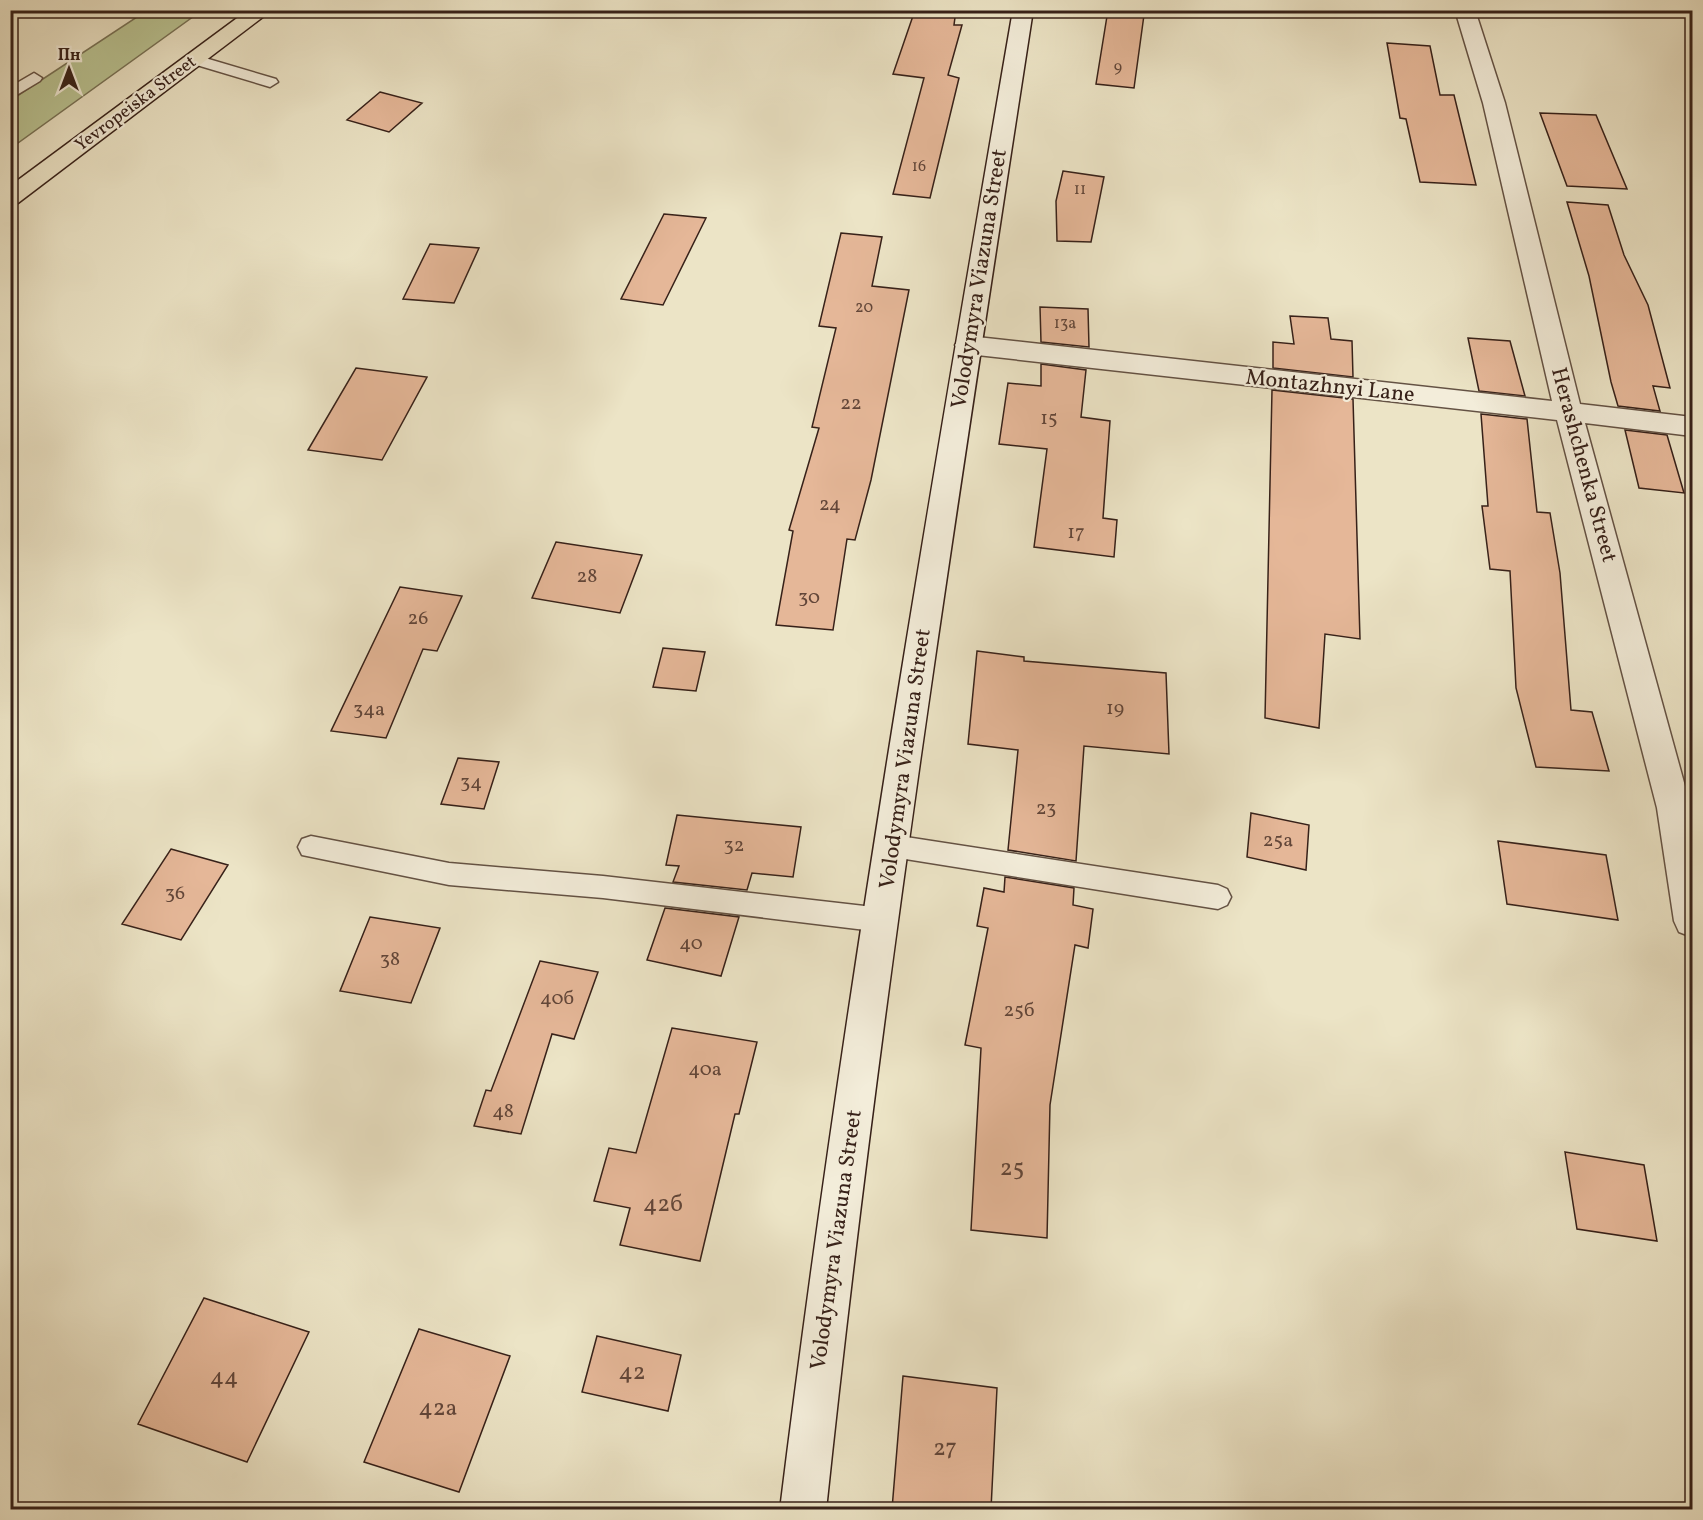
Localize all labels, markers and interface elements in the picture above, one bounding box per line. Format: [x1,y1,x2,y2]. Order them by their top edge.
north arrow [39,39,99,99]
text: Пн [58,45,80,67]
street label: Yevropeiska Street [70,50,202,158]
house number: 9 [1114,57,1122,79]
street label: Volodymyra Viazuna Street [944,147,1016,411]
house number: 16 [912,156,926,178]
house number: 11 [1074,179,1086,201]
house number: 20 [855,297,873,319]
house number: 13а [1054,313,1076,335]
street label: Montazhnyi Lane [1244,363,1416,411]
street label: Herashchenka Street [1542,364,1624,566]
house number: 22 [840,390,862,418]
house number: 15 [1040,405,1058,433]
house number: 24 [819,491,841,519]
house number: 17 [1067,519,1085,547]
house number: 28 [577,563,597,591]
house number: 30 [798,584,820,612]
house number: 26 [408,605,428,633]
street label: Volodymyra Viazuna Street [872,627,940,891]
house number: 19 [1106,695,1124,723]
house number: 34а [353,696,385,724]
house number: 34 [460,769,482,797]
house number: 23 [1036,795,1056,823]
house number: 25а [1263,827,1293,855]
house number: 32 [724,832,745,860]
house number: 36 [165,880,185,908]
house number: 40 [679,930,703,958]
house number: 38 [380,946,400,974]
house number: 40б [540,985,574,1013]
house number: 25б [1004,997,1034,1025]
house number: 40а [688,1056,722,1084]
house number: 48 [492,1098,514,1126]
street label: Volodymyra Viazuna Street [803,1108,871,1372]
house number: 25 [1000,1152,1024,1186]
house number: 42б [643,1188,683,1222]
house number: 42 [618,1356,646,1390]
house number: 44 [210,1361,238,1395]
house number: 42а [418,1392,458,1426]
house number: 27 [933,1432,957,1466]

